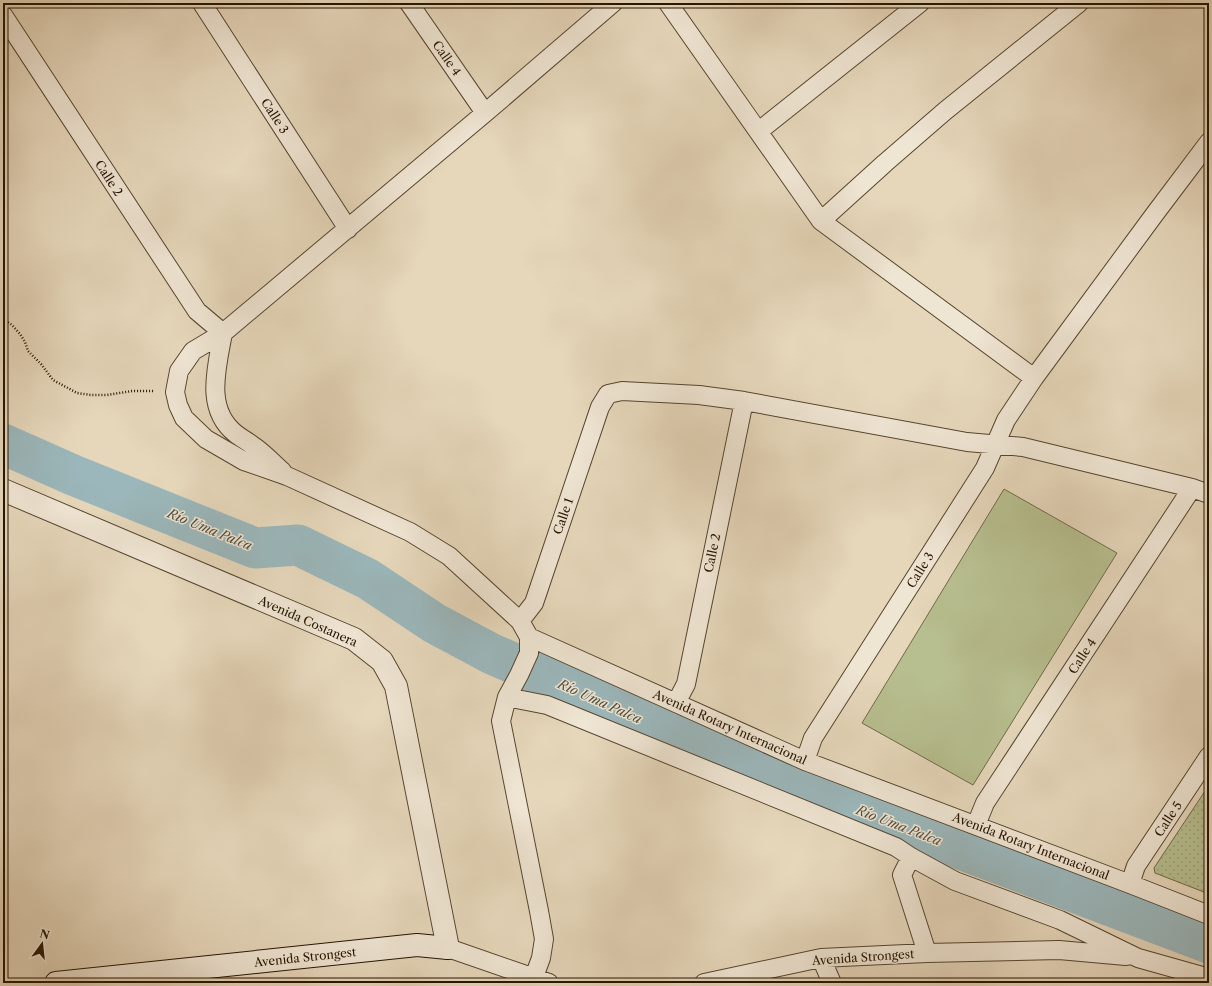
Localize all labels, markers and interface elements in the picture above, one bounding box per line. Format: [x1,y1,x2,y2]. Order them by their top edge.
street label: Calle 4 [430,37,465,79]
street label: Calle 3 [258,95,292,137]
street label: Calle 2 [92,157,126,199]
street label: Calle 1 [550,496,576,536]
water label: Río Uma Palca [164,504,255,553]
street label: Calle 2 [701,532,723,574]
street label: Calle 3 [903,549,937,591]
street label: Avenida Costanera [255,592,360,650]
street label: Calle 4 [1065,635,1099,677]
water label: Río Uma Palca [555,675,644,727]
street label: Avenida Rotary Internacional [650,686,810,768]
street label: Calle 5 [1151,798,1185,840]
water label: Río Uma Palca [853,801,944,849]
street label: Avenida Rotary Internacional [950,809,1112,883]
north arrow [22,924,62,964]
text: N [38,926,51,942]
street label: Avenida Strongest [252,944,357,970]
street label: Avenida Strongest [810,946,915,968]

